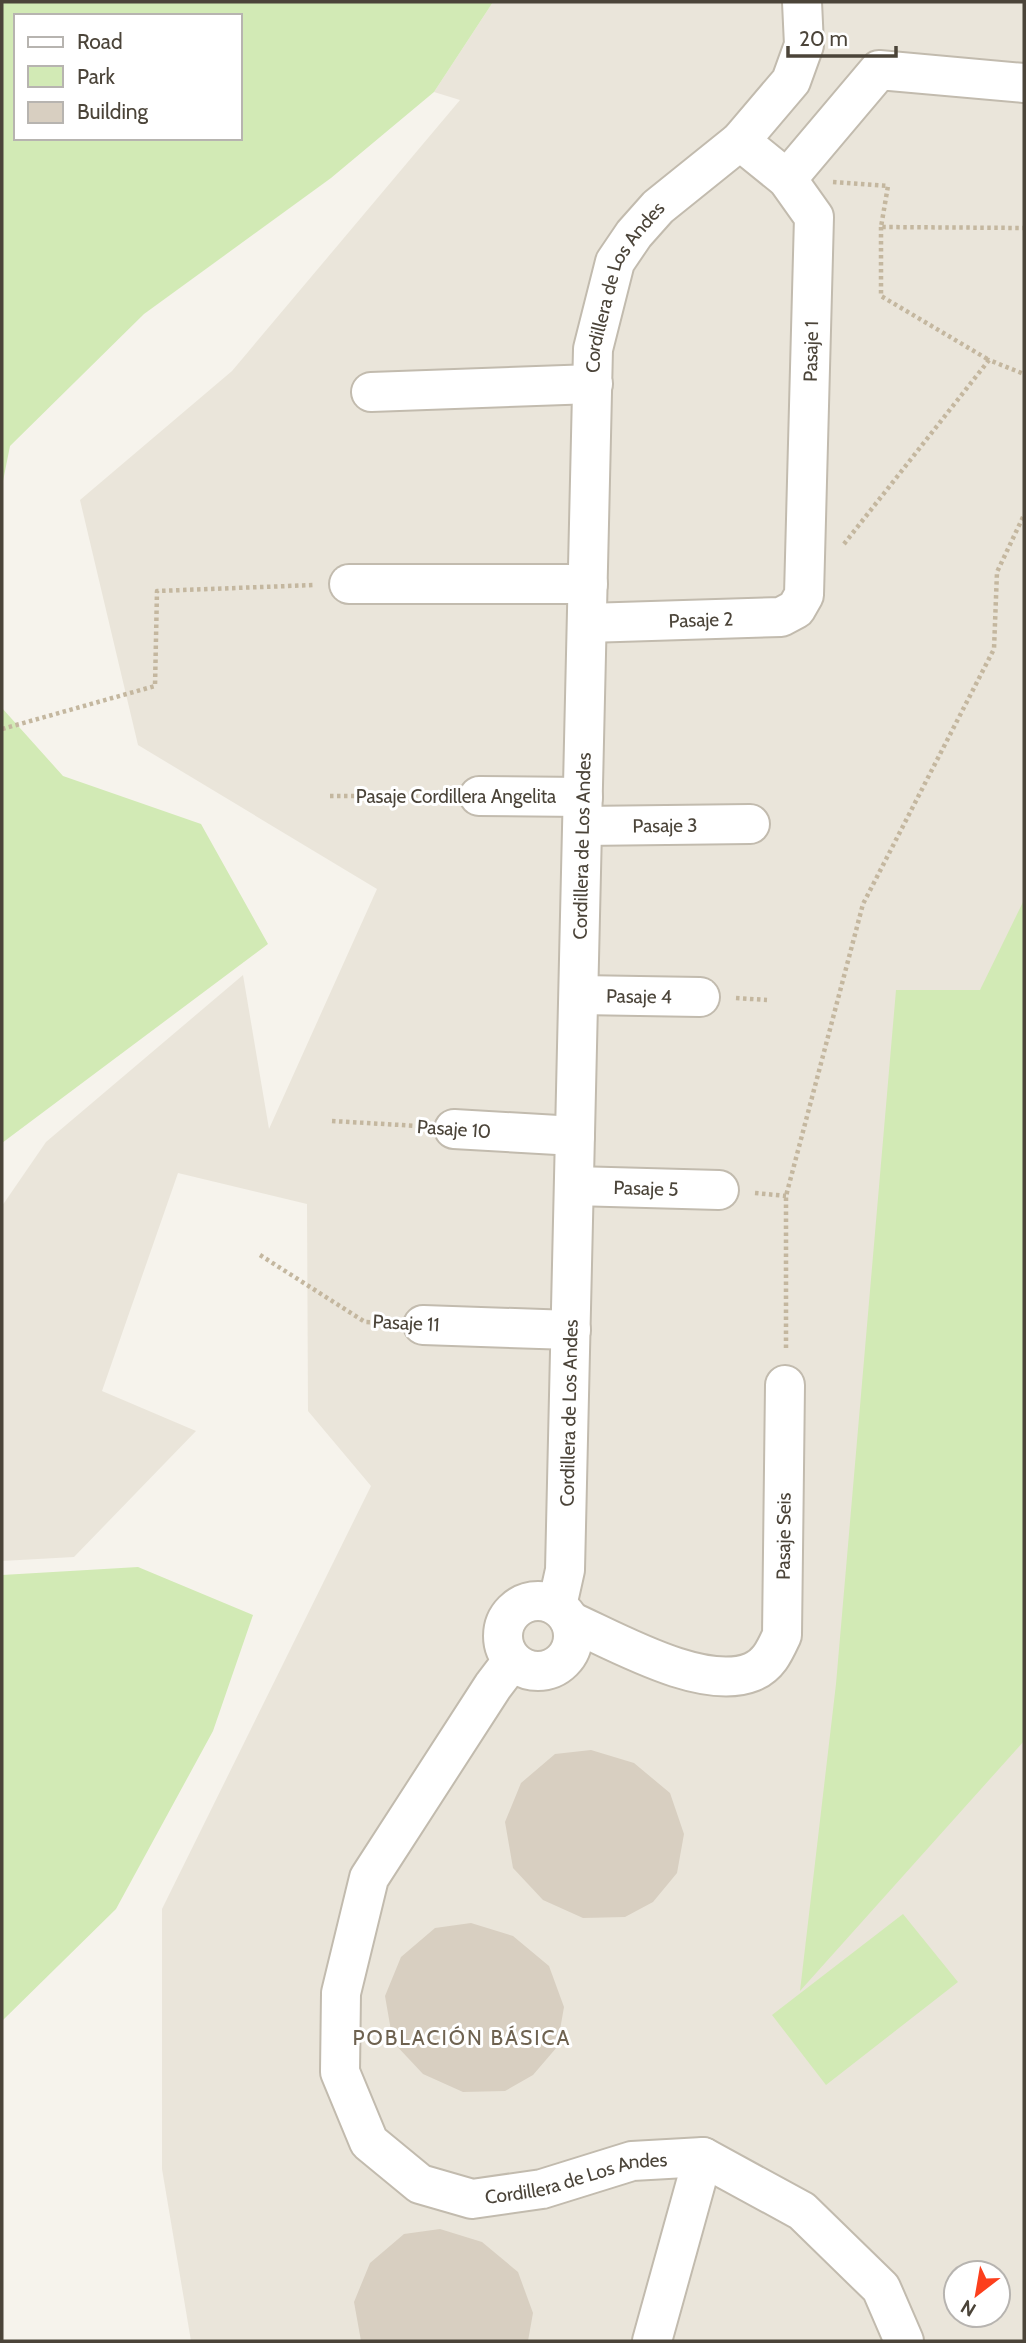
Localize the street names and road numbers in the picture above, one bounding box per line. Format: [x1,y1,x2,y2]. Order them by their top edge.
street label: Cordillera de Los Andes [581,197,669,373]
street label: Pasaje 1 [798,321,823,382]
street label: Pasaje 2 [668,607,734,632]
street label: Cordillera de Los Andes [568,752,595,940]
street label: Pasaje Cordillera Angelita [356,785,556,808]
street label: Pasaje 3 [632,813,698,837]
street label: Pasaje 4 [606,984,672,1008]
street label: Pasaje 10 [416,1115,492,1143]
street label: Pasaje 5 [613,1176,679,1200]
street label: Pasaje 11 [372,1310,440,1336]
street label: Cordillera de Los Andes [555,1319,582,1507]
street label: Pasaje Seis [771,1492,795,1580]
street label: Cordillera de Los Andes [483,2148,668,2209]

